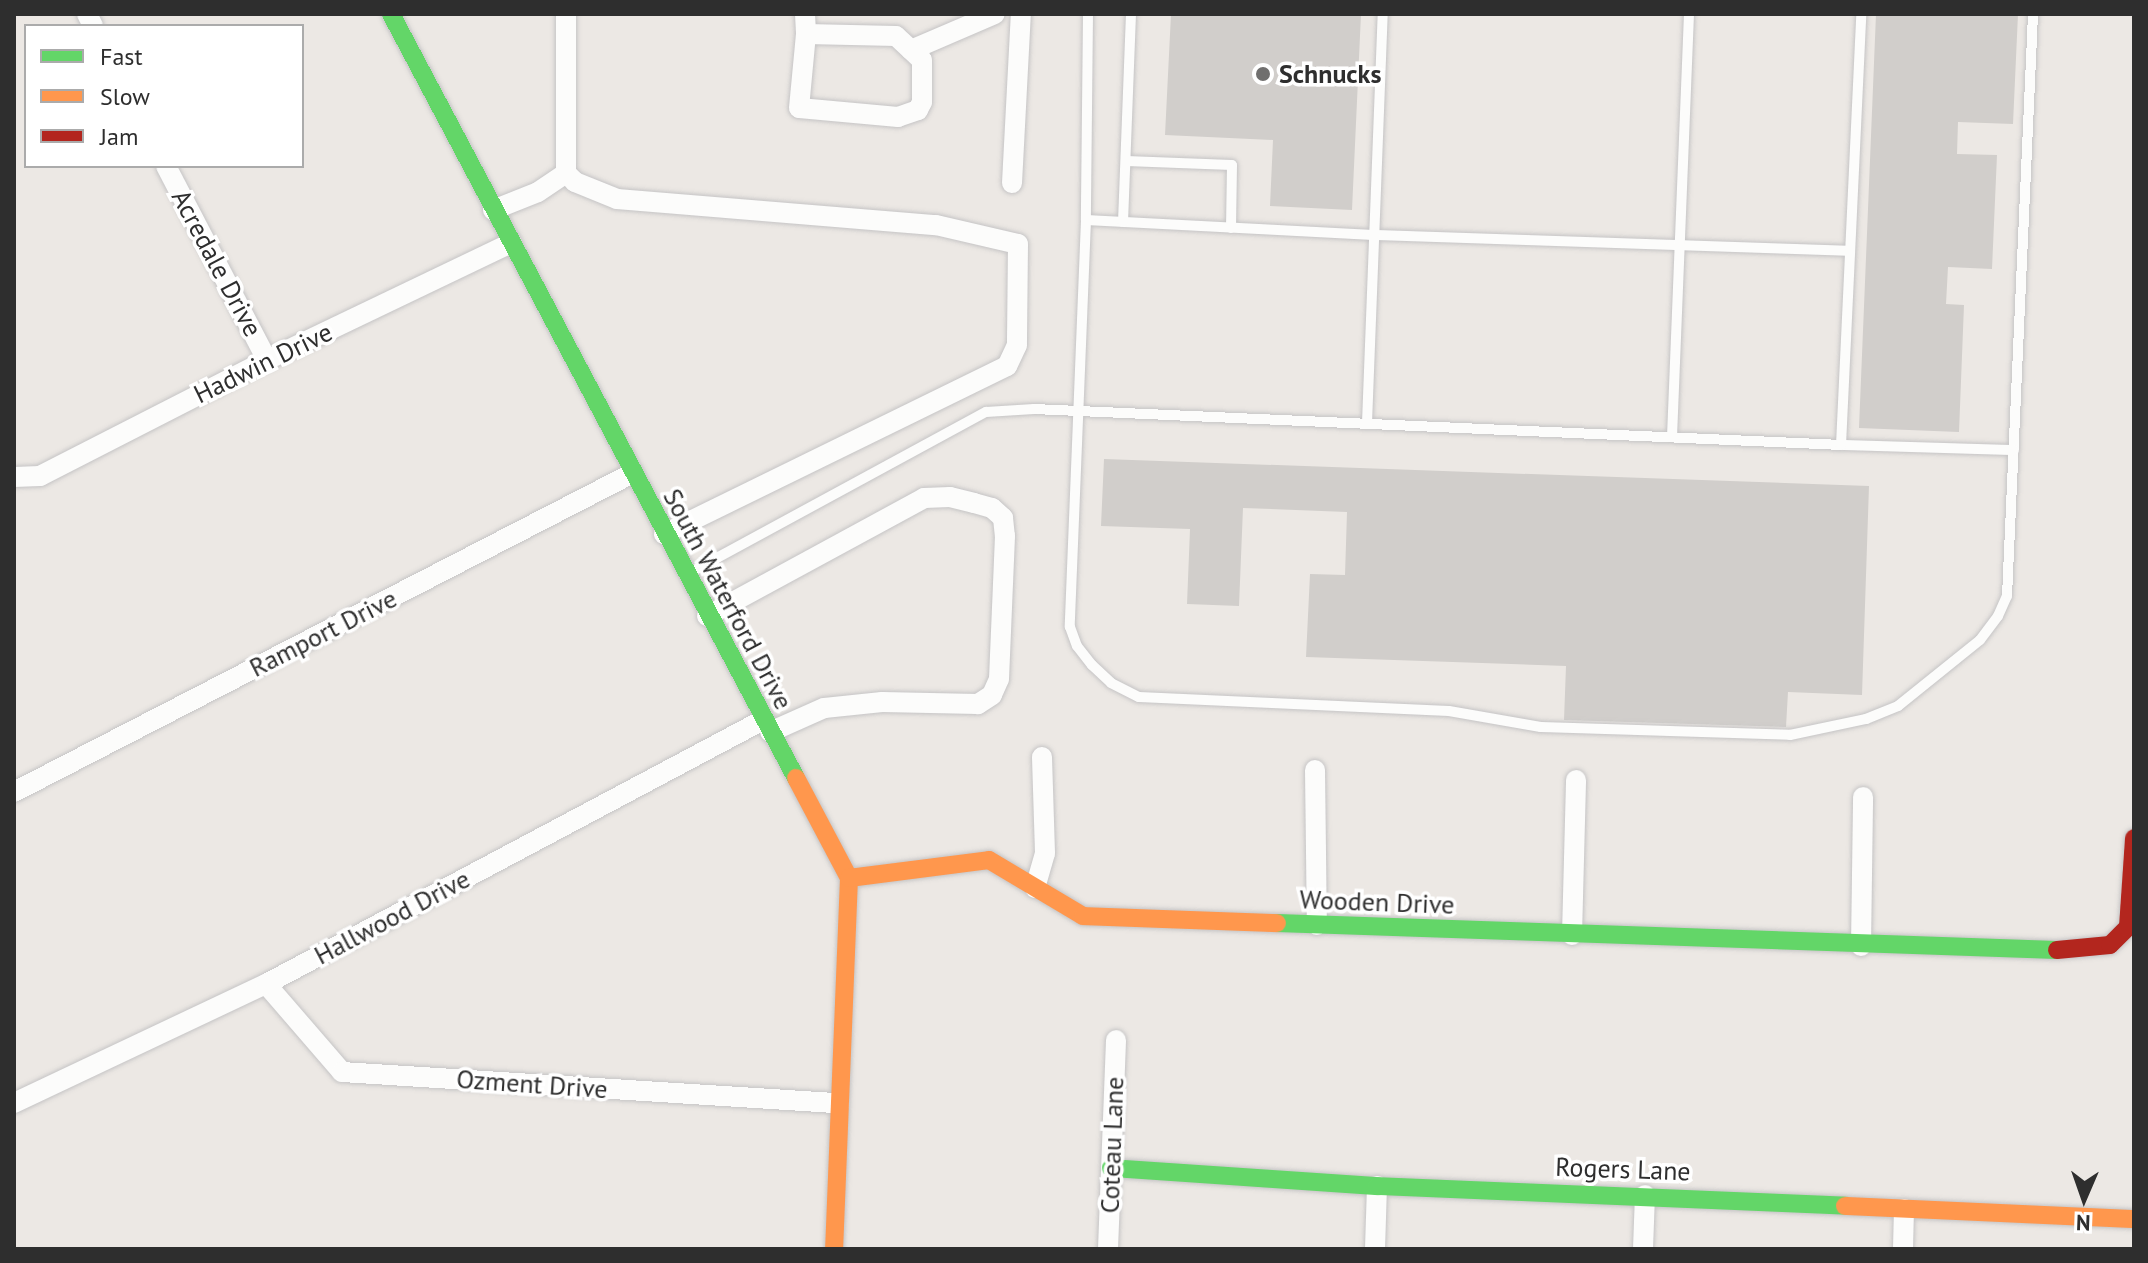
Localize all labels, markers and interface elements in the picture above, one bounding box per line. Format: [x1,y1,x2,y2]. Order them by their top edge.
legend [24,24,304,168]
text: Fast [100,41,143,72]
place label: Schnucks [1279,58,1381,90]
marker: Schnucks [1254,65,1272,83]
text: Slow [100,81,150,112]
text: Jam [100,121,138,152]
street label: Acredale Drive [165,184,269,342]
street label: Hadwin Drive [189,316,337,410]
street label: South Waterford Drive [657,483,799,715]
street label: Ramport Drive [244,583,402,683]
street label: Hallwood Drive [309,863,475,971]
street label: Wooden Drive [1299,884,1455,920]
street label: Ozment Drive [455,1063,609,1105]
street label: Coteau Lane [1094,1076,1130,1214]
street label: Rogers Lane [1555,1151,1691,1187]
north arrow [2044,1159,2124,1239]
text: N [2075,1209,2091,1237]

